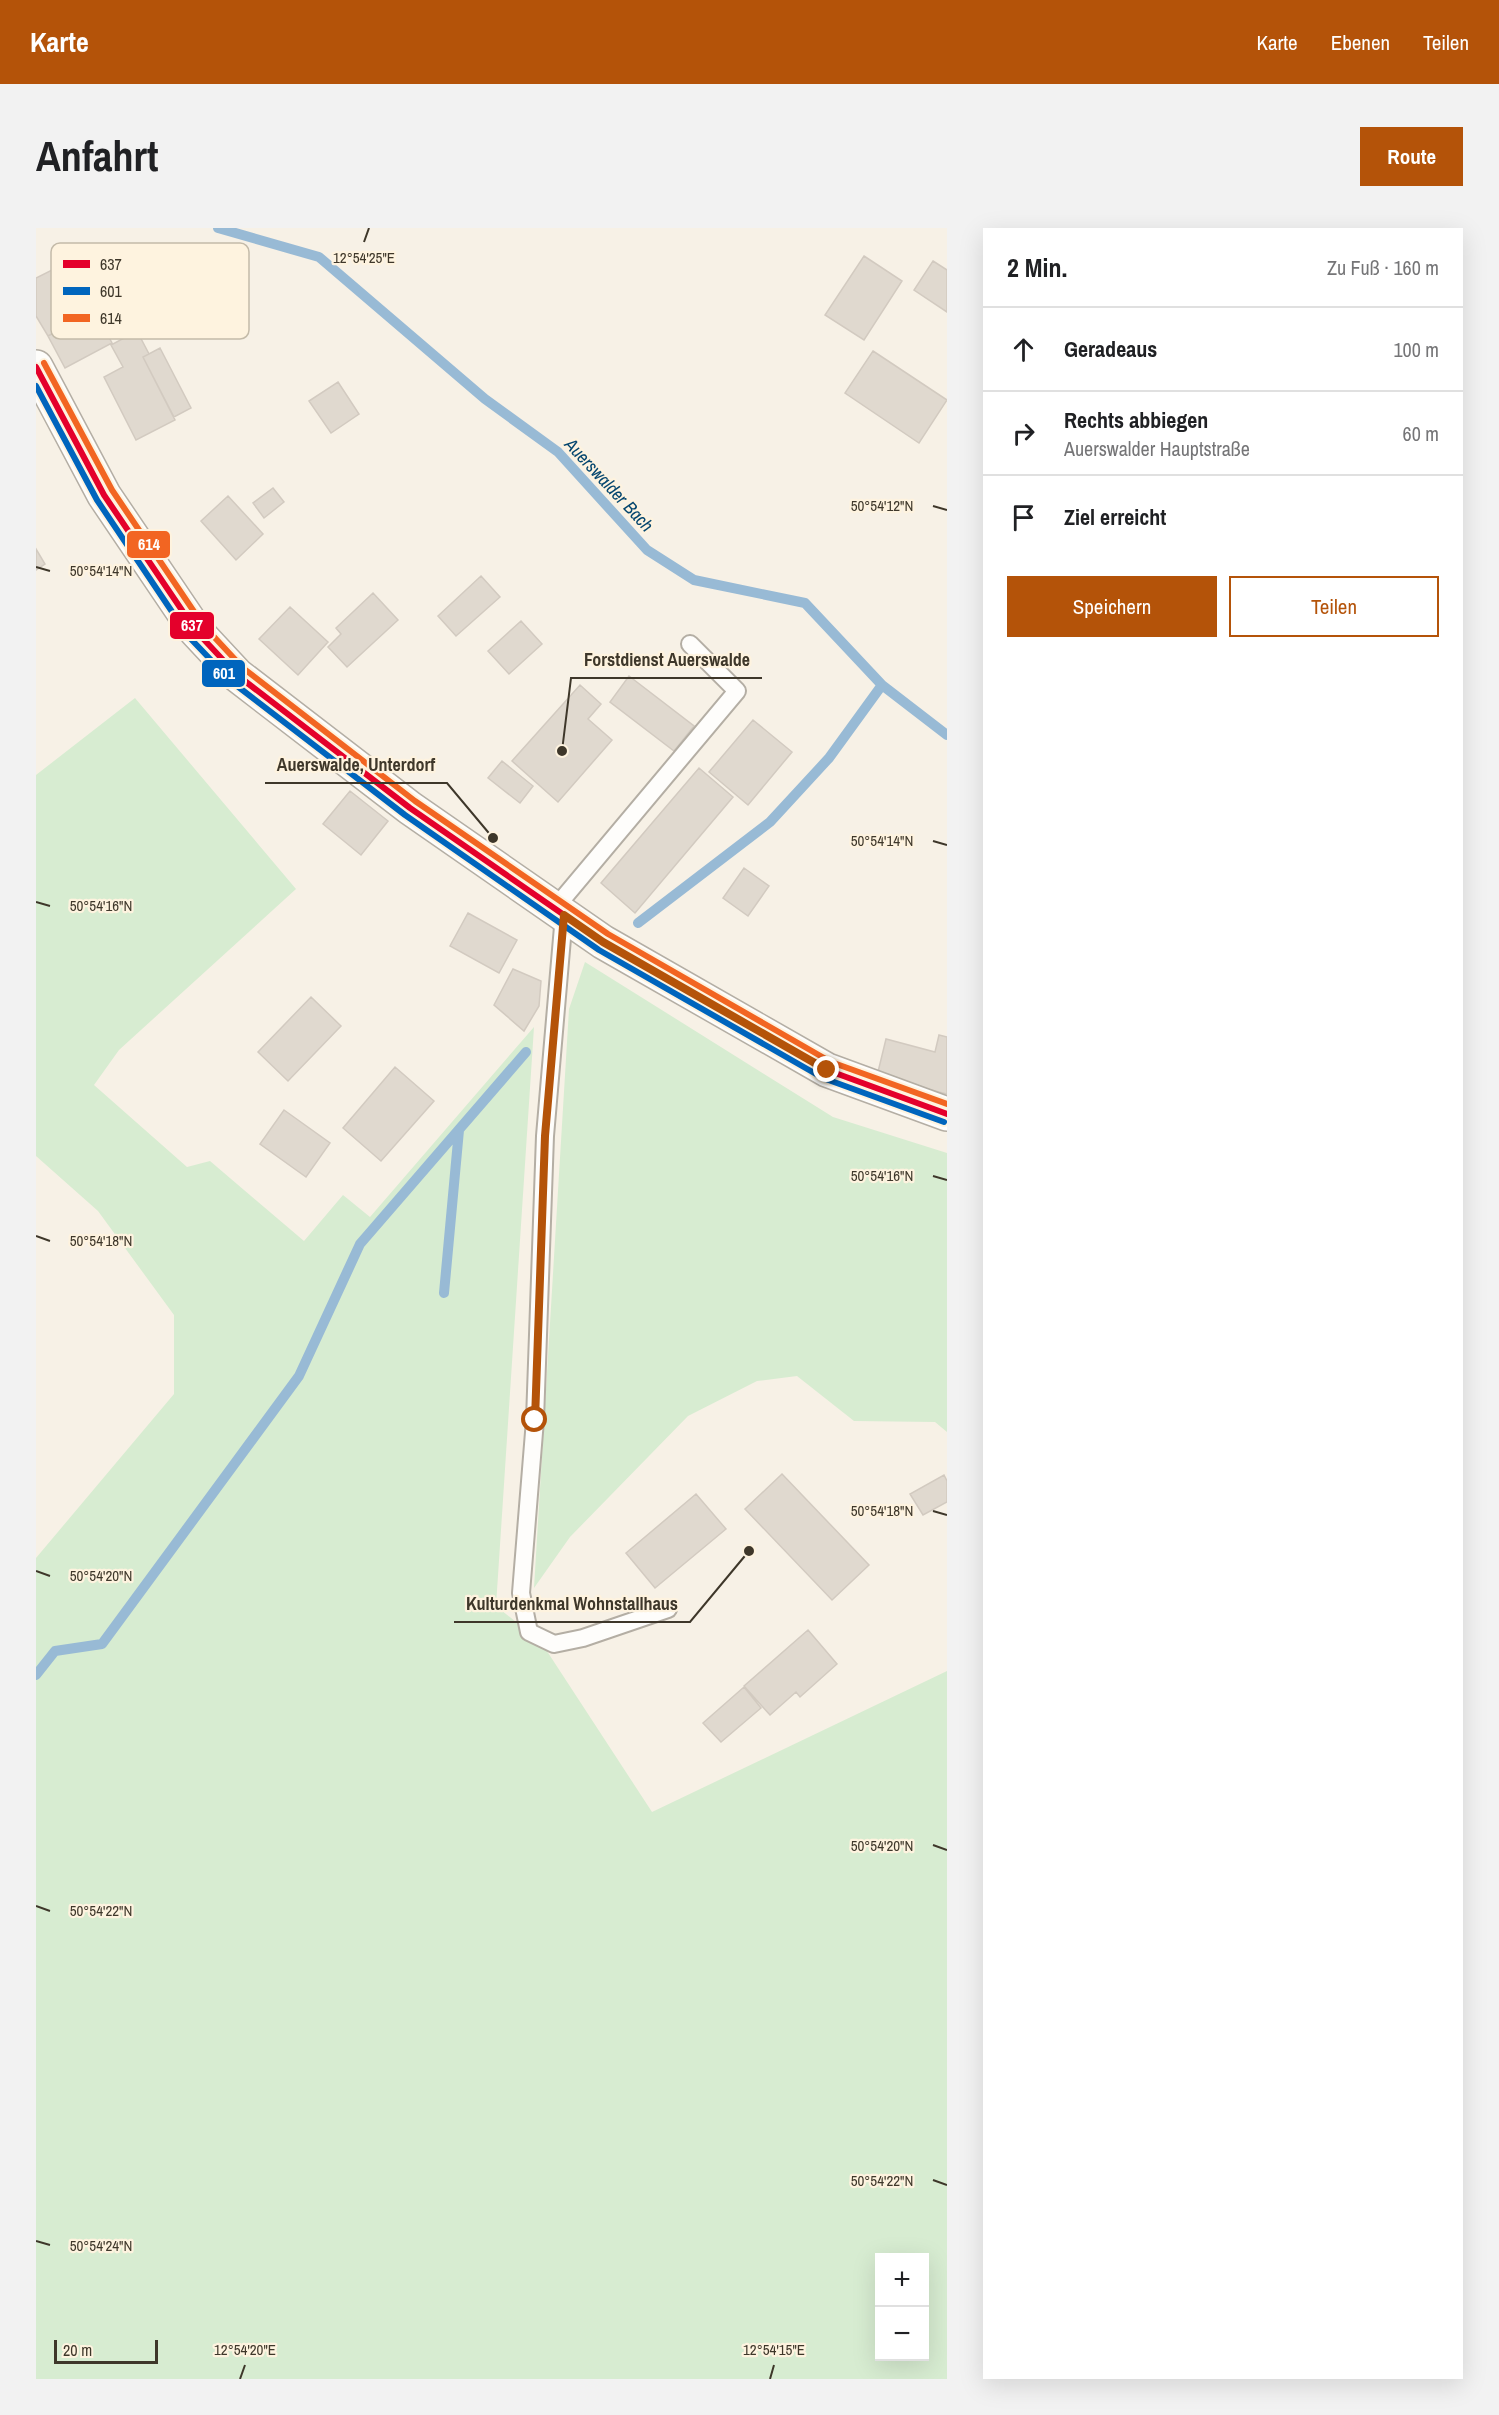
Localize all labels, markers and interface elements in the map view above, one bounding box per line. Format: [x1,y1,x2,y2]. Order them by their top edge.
text: Karte [30,23,89,61]
text: Karte [1257,28,1298,57]
text: Ebenen [1331,28,1390,57]
text: Teilen [1423,28,1469,57]
button: Route [1360,127,1463,186]
text: Anfahrt [36,128,158,184]
legend [51,243,249,339]
text: 12°54'25"E [333,247,395,268]
text: 2 Min. [1007,250,1067,285]
text: 637 [100,253,122,275]
text: Zu Fuß · 160 m [1327,254,1439,281]
text: 601 [100,280,123,302]
text: 614 [100,307,122,329]
icon: ahead [1007,333,1040,366]
text: Geradeaus [1064,334,1157,364]
text: 100 m [1393,336,1439,363]
text: Rechts abbiegen [1064,405,1208,435]
icon: right [1007,417,1040,450]
text: 60 m [1403,420,1439,447]
water label: Auerswalder Bach [559,432,659,537]
text: Auerswalder Hauptstraße [1064,435,1250,462]
text: 50°54'12"N [851,495,913,516]
icon: arrive [1007,501,1040,534]
text: Ziel erreicht [1064,502,1166,532]
line badge: 614 [126,530,171,559]
text: 614 [138,533,161,555]
text: 50°54'14"N [70,560,132,581]
button: Speichern [1007,576,1217,637]
button: Teilen [1229,576,1439,637]
line badge: 637 [169,611,215,640]
text: 637 [181,614,203,636]
callout: Forstdienst Auerswalde [571,642,762,678]
text: Forstdienst Auerswalde [584,647,750,672]
line badge: 601 [201,659,246,688]
text: 601 [213,662,236,684]
callout: Auerswalde, Unterdorf [265,747,447,783]
text: Auerswalde, Unterdorf [277,752,435,777]
text: 50°54'14"N [851,830,913,851]
text: 50°54'16"N [70,895,132,916]
route end [813,1056,839,1082]
text: 50°54'16"N [851,1165,913,1186]
text: 50°54'18"N [70,1230,132,1251]
route start [521,1406,547,1432]
text: 50°54'18"N [851,1500,913,1521]
text: 50°54'20"N [70,1565,132,1586]
callout: Kulturdenkmal Wohnstallhaus [454,1586,690,1622]
text: Kulturdenkmal Wohnstallhaus [466,1591,678,1616]
text: 50°54'20"N [851,1835,913,1856]
text: 50°54'22"N [70,1900,132,1921]
text: 50°54'22"N [851,2170,913,2191]
text: 50°54'24"N [70,2235,132,2256]
map controls [875,2253,929,2361]
button: + [875,2253,929,2307]
button: − [875,2307,929,2361]
scale bar [54,2337,158,2364]
text: 20 m [63,2339,92,2361]
text: 12°54'20"E [214,2339,276,2360]
text: 12°54'15"E [743,2339,805,2360]

